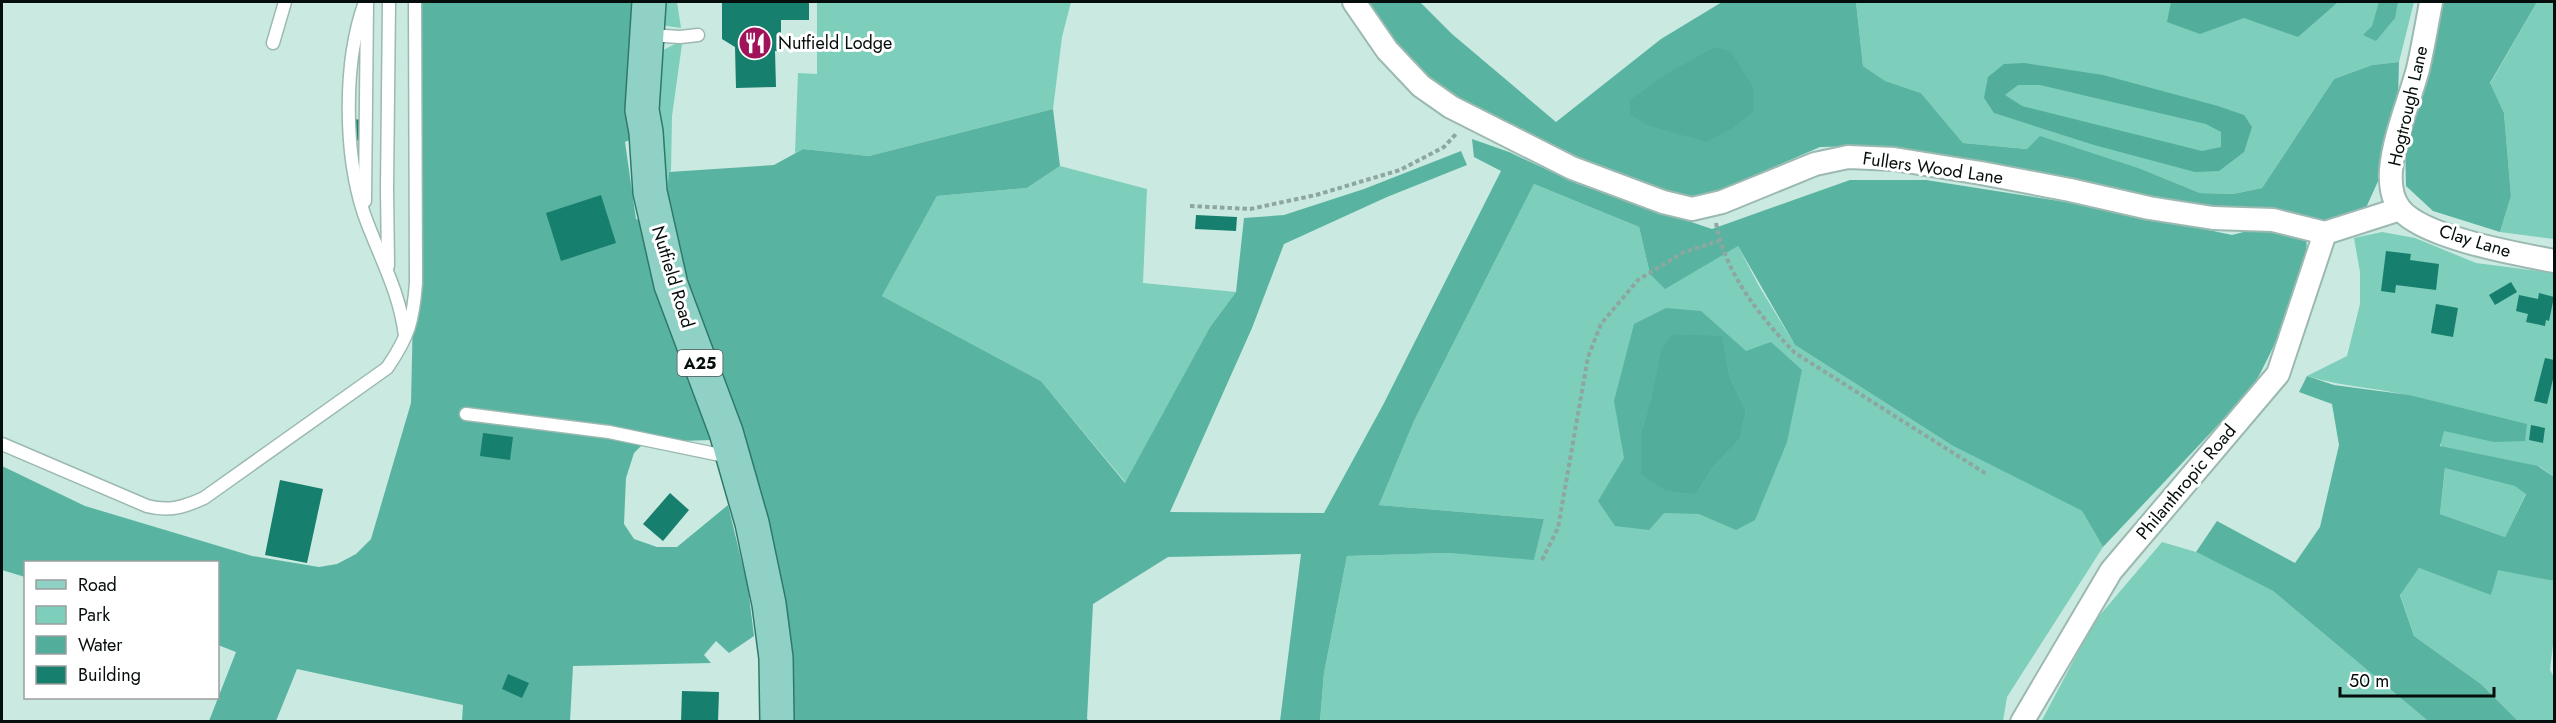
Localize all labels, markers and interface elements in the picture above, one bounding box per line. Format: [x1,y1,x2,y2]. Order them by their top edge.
restaurant icon: Nutfield Lodge [737,25,773,61]
place label: Nutfield Lodge [778,30,892,56]
street label: Hogtrough Lane [2381,43,2435,169]
street label: Fullers Wood Lane [1861,145,2005,191]
street label: Clay Lane [2436,218,2514,264]
street label: Nutfield Road [645,223,701,331]
road number: A25 [678,350,722,376]
street label: Philanthropic Road [2130,419,2242,545]
legend [24,561,219,699]
text: Road [78,572,117,598]
text: Park [78,602,110,628]
text: Water [78,632,123,658]
scale bar [2340,660,2494,698]
text: Building [78,662,141,688]
text: 50 m [2349,668,2389,694]

